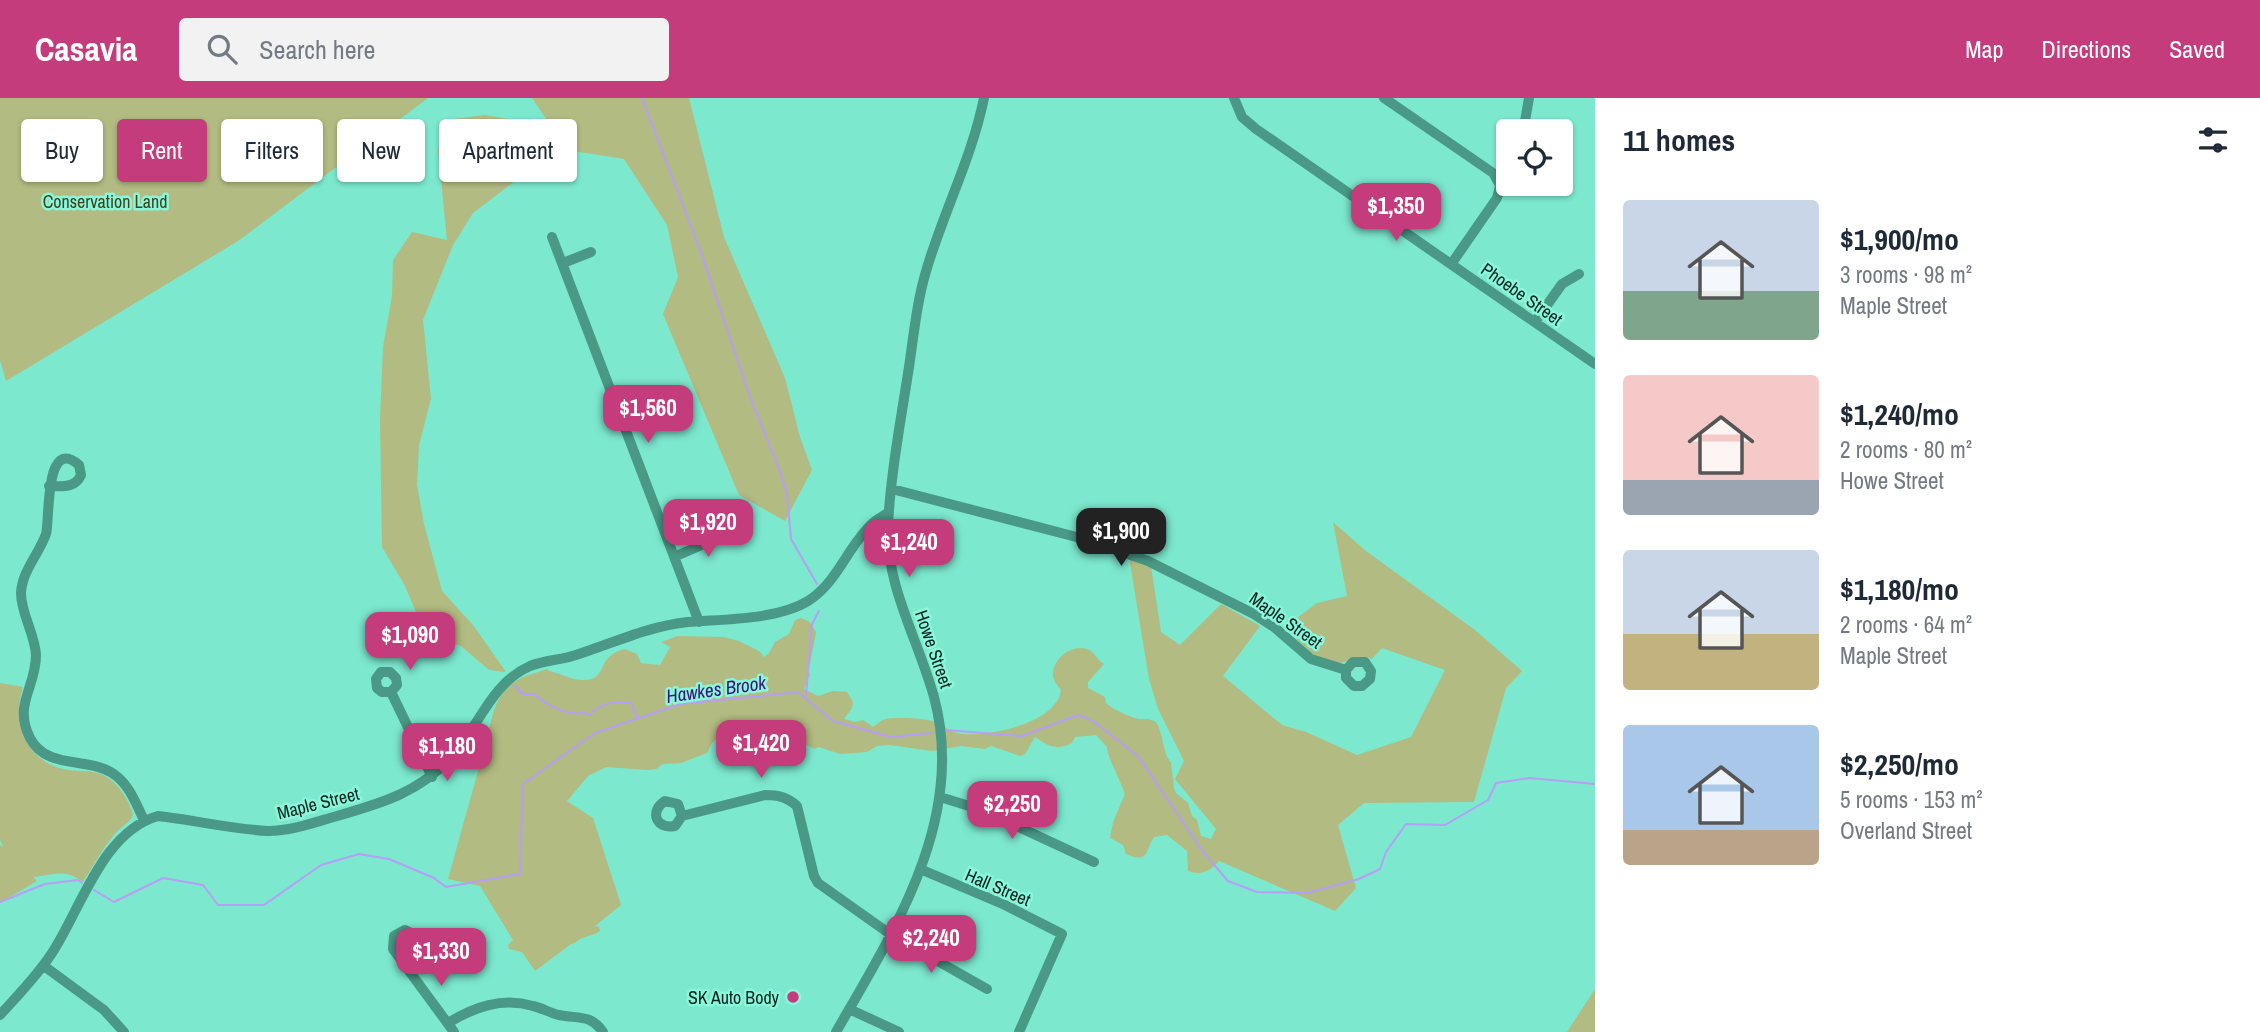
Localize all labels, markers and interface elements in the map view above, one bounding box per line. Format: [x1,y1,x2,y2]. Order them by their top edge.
search box [179,18,669,81]
text: Casavia [35,27,137,71]
icon: search [203,30,241,68]
text: Search here [259,32,375,67]
text: Map [1965,33,2003,65]
text: Directions [2041,33,2131,65]
text: Saved [2169,33,2225,65]
chip: Buy [21,119,103,182]
chip: Rent [117,119,207,182]
chip: Filters [221,119,323,182]
chip: New [337,119,425,182]
chip: Apartment [439,119,577,182]
map controls [1496,119,1573,196]
button: locate [1496,119,1573,196]
text: 11 homes [1623,120,1735,160]
icon: filters [2194,121,2232,159]
pin: $1,350 [1339,184,1453,243]
park label: Conservation Land [43,189,167,214]
text: $1,350 [1367,190,1425,221]
text: $1,900/mo [1840,219,1959,259]
icon: home [1679,228,1763,312]
street label: Phoebe Street [1476,257,1568,331]
text: 3 rooms · 98 m² [1840,259,1972,290]
text: Maple Street [1840,290,1947,321]
pin: $1,560 [591,386,705,445]
text: $1,560 [619,392,677,423]
text: $1,240/mo [1840,394,1959,434]
icon: home [1679,403,1763,487]
text: 2 rooms · 80 m² [1840,434,1972,465]
text: Howe Street [1840,465,1944,496]
pin: $1,920 [651,500,765,559]
text: $1,920 [679,506,737,537]
pin: $1,900 [1064,508,1178,568]
text: $1,900 [1092,515,1150,546]
pin: $1,240 [852,519,966,579]
text: $1,240 [880,526,938,557]
text: $1,180/mo [1840,569,1959,609]
icon: home [1679,578,1763,662]
street label: Maple Street [1245,586,1327,654]
street label: Howe Street [909,607,959,691]
text: 2 rooms · 64 m² [1840,609,1972,640]
pin: $1,090 [353,612,467,672]
text: $1,090 [381,619,439,650]
text: Maple Street [1840,640,1947,671]
water label: Hawkes Brook [664,669,769,709]
pin: $1,420 [704,720,818,780]
pin: $1,180 [390,724,504,783]
text: $1,420 [732,727,790,758]
text: $1,180 [418,730,476,761]
text: $2,250/mo [1840,744,1959,784]
icon: home [1679,753,1763,837]
street label: Maple Street [274,781,362,825]
pin: $2,250 [955,782,1069,841]
text: 5 rooms · 153 m² [1840,784,1983,815]
text: $2,250 [983,788,1041,819]
text: Overland Street [1840,815,1972,846]
street label: Hall Street [961,862,1035,912]
pin: $2,240 [874,916,988,975]
text: $2,240 [902,922,960,953]
pin: $1,330 [384,928,498,988]
text: $1,330 [412,935,470,966]
place label: SK Auto Body [688,985,780,1010]
marker: SK Auto Body [785,989,801,1005]

